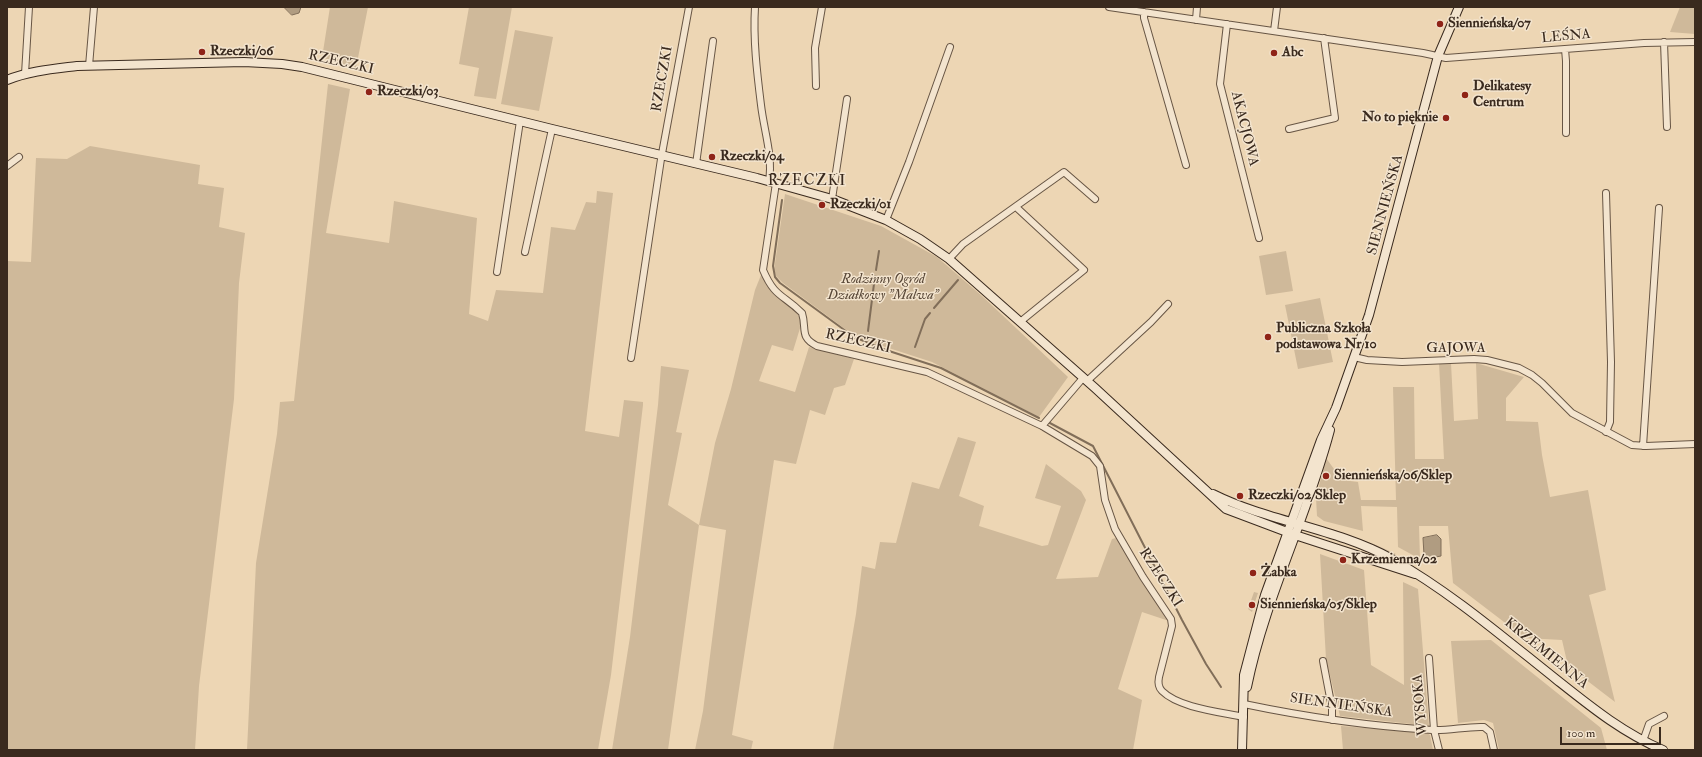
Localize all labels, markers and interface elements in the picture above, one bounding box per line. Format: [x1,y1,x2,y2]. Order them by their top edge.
place label: Siennieńska/07 [1448,16,1531,32]
marker: Siennieńska/07 [1435,19,1445,29]
street label: LEŚNA [1541,26,1591,48]
place label: Rzeczki/06 [210,44,273,60]
street label: RZECZKI [649,45,677,113]
place label: Abc [1282,45,1303,61]
marker: Rzeczki/06 [197,47,207,57]
street label: RZECZKI [307,47,375,79]
marker: Abc [1269,48,1279,58]
place label: Delikatesy Centrum [1473,79,1531,112]
place label: Rzeczki/03 [377,84,439,100]
marker: Rzeczki/03 [364,87,374,97]
street label: AKACJOWA [1227,90,1261,168]
marker: Delikatesy Centrum [1460,90,1470,100]
place label: No to pięknie [1362,110,1438,126]
marker: No to pięknie [1441,113,1451,123]
place label: Rzeczki/04 [720,149,784,165]
marker: Rzeczki/04 [707,152,717,162]
street label: SIENNIEŃSKA [1365,153,1407,257]
district label: RZECZKI [768,173,846,191]
place label: Rzeczki/01 [830,197,891,213]
marker: Rzeczki/01 [817,200,827,210]
park label: Rodzinny Ogród Działkowy "Malwa" [828,272,938,304]
place label: Publiczna Szkoła podstawowa Nr 10 [1276,321,1377,354]
street label: RZECZKI [824,326,892,358]
marker: Publiczna Szkoła podstawowa Nr 10 [1263,332,1273,342]
street label: GAJOWA [1426,341,1486,357]
place label: Siennieńska/06/Sklep [1334,468,1452,484]
marker: Siennieńska/06/Sklep [1321,471,1331,481]
place label: Rzeczki/02/Sklep [1248,488,1346,504]
marker: Rzeczki/02/Sklep [1235,491,1245,501]
street label: RZECZKI [1135,545,1185,611]
place label: Krzemienna/02 [1351,552,1437,568]
marker: Krzemienna/02 [1338,555,1348,565]
place label: Żabka [1261,565,1296,581]
marker: Żabka [1248,568,1258,578]
place label: Siennieńska/05/Sklep [1260,597,1377,613]
marker: Siennieńska/05/Sklep [1247,600,1257,610]
street label: KRZEMIENNA [1501,615,1591,693]
street label: WYSOKA [1410,673,1432,737]
street label: SIENNIEŃSKA [1289,690,1393,722]
scale bar [1562,719,1663,745]
text: 100 m [1567,726,1595,741]

